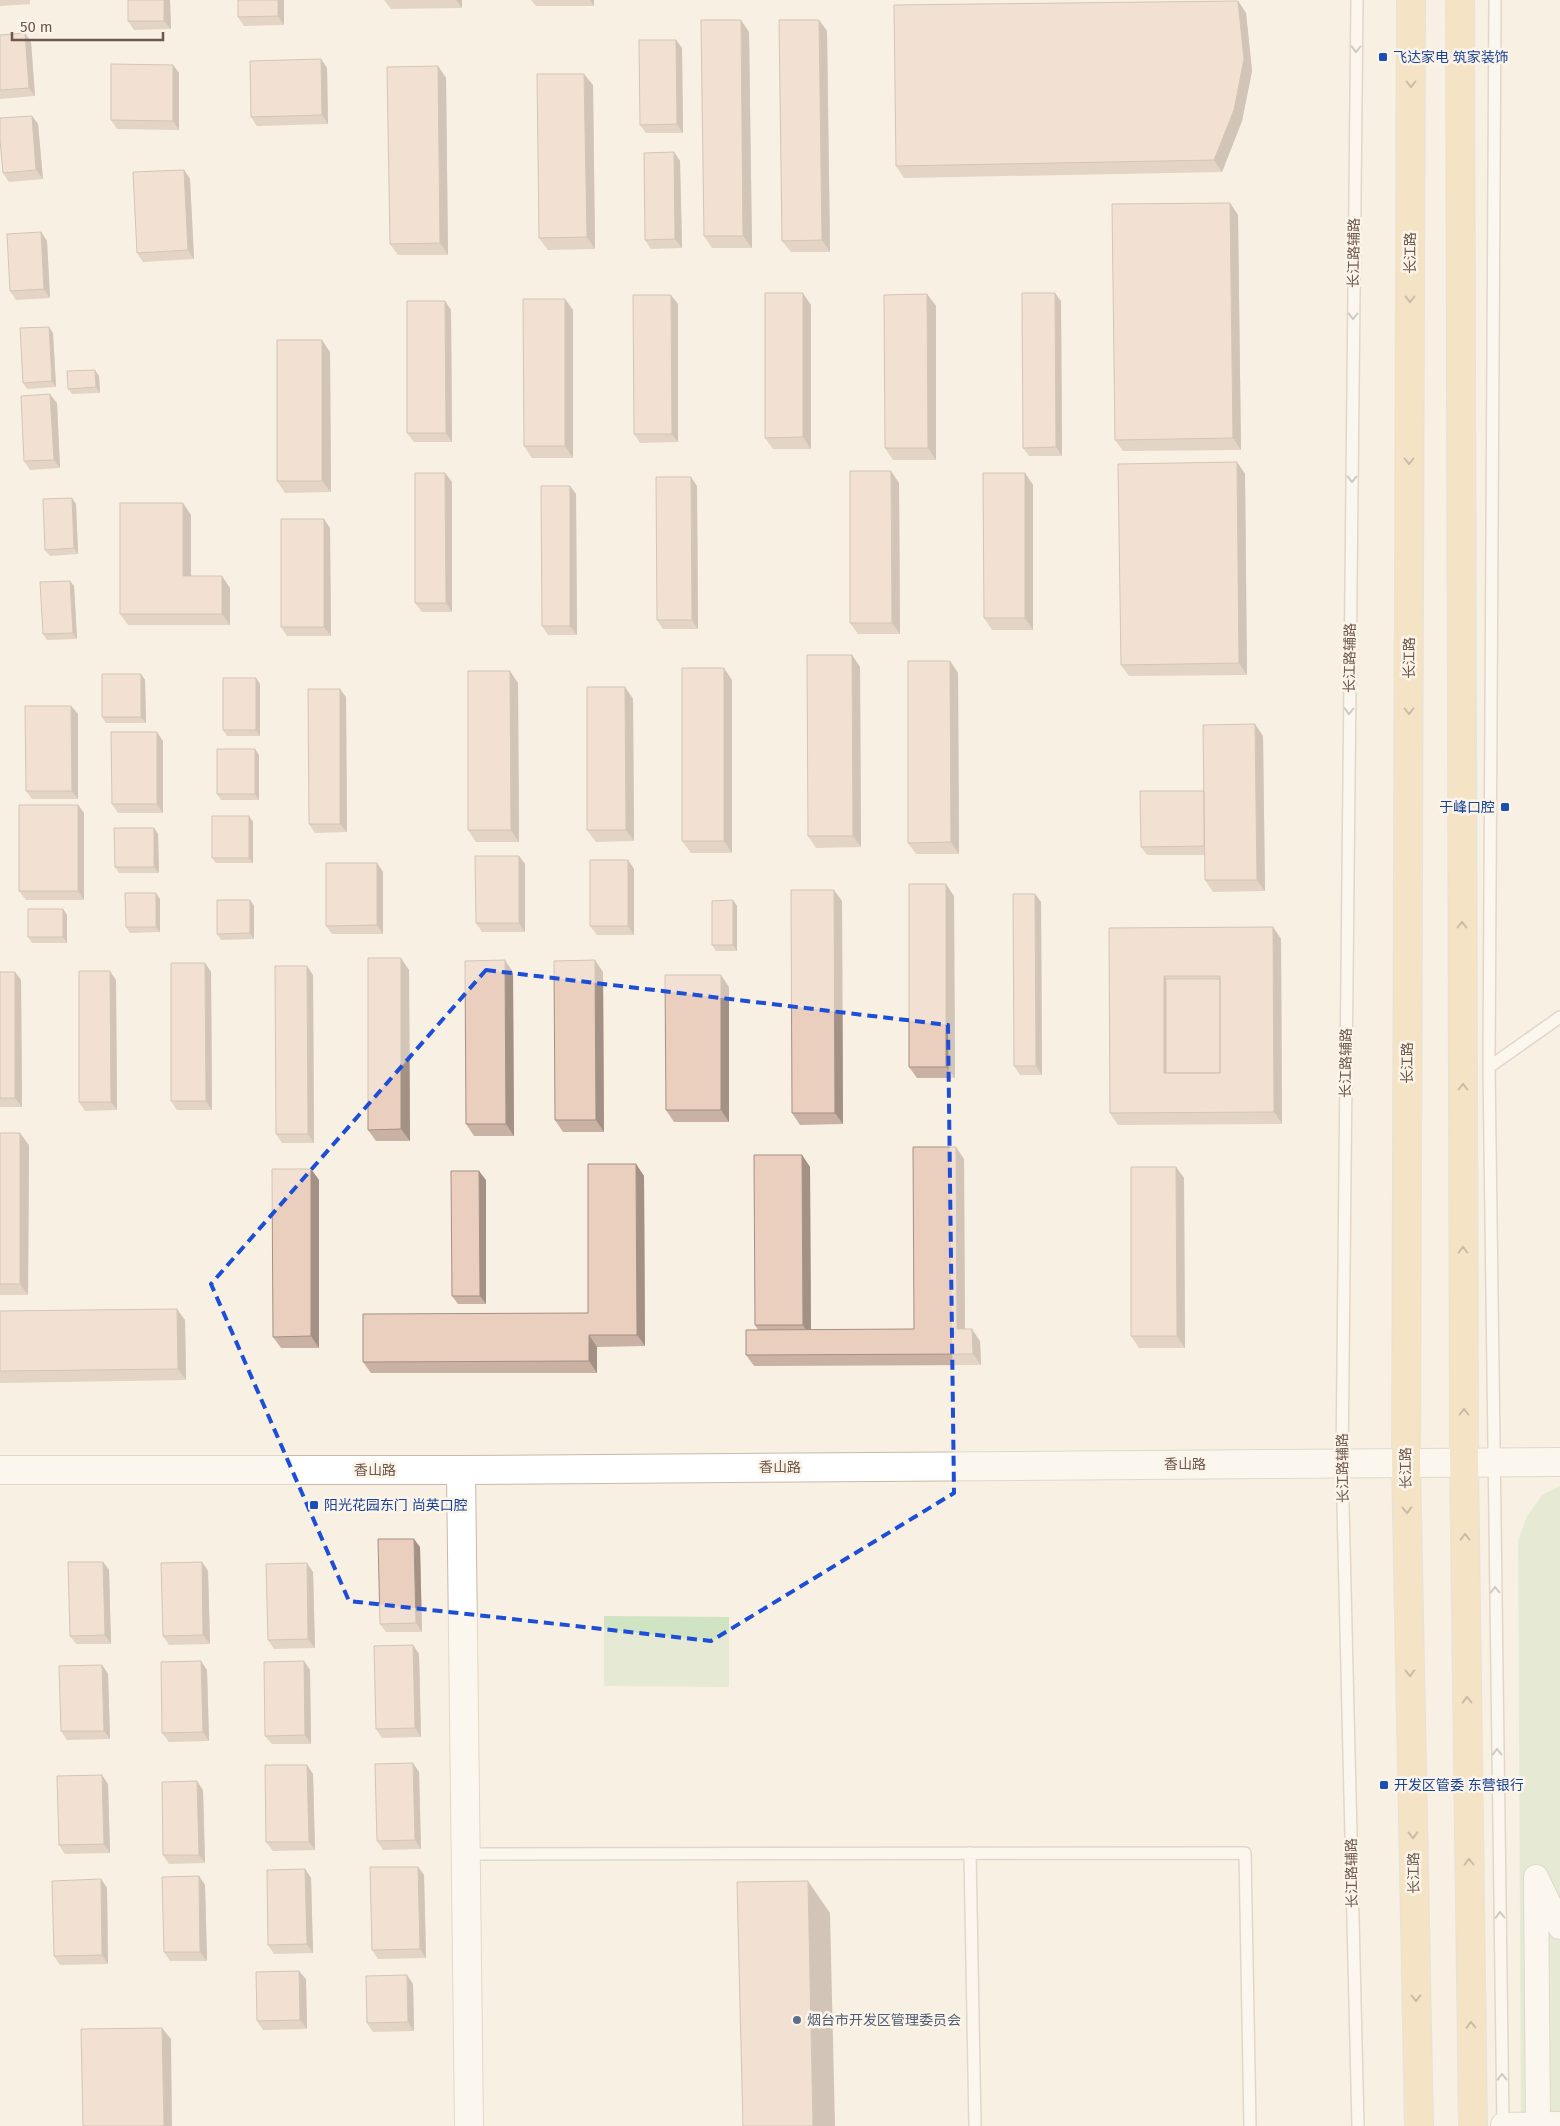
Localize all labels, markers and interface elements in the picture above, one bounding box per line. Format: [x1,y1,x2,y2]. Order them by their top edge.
scale bar [12,10,164,42]
text: 50 m [20,18,53,36]
one-way arrow [1351,45,1361,53]
place label: 飞达家电 筑家装饰 [1393,49,1509,66]
marker: 飞达家电 筑家装饰 [1377,51,1389,63]
one-way arrow [1406,80,1416,88]
street label: 长江路辅路 [1345,218,1363,288]
street label: 长江路 [1402,232,1419,274]
one-way arrow [1405,295,1415,303]
one-way arrow [1348,312,1359,320]
one-way arrow [1404,458,1414,465]
one-way arrow [1347,475,1357,483]
street label: 长江路辅路 [1341,623,1359,693]
street label: 长江路 [1401,637,1418,679]
one-way arrow [1344,707,1355,715]
one-way arrow [1403,707,1414,715]
place label: 于峰口腔 [1439,799,1495,816]
marker: 于峰口腔 [1499,801,1511,813]
one-way arrow [1457,921,1467,928]
street label: 长江路辅路 [1337,1028,1355,1098]
street label: 长江路 [1399,1042,1416,1084]
one-way arrow [1458,1083,1468,1091]
one-way arrow [1458,1246,1468,1254]
one-way arrow [1459,1408,1469,1416]
street label: 长江路辅路 [1334,1433,1352,1503]
street label: 长江路 [1397,1447,1415,1489]
street label: 香山路 [1164,1456,1206,1473]
street label: 香山路 [759,1459,801,1476]
street label: 香山路 [354,1462,396,1479]
place label: 阳光花园东门 尚英口腔 [324,1497,468,1514]
marker: 阳光花园东门 尚英口腔 [308,1499,320,1511]
one-way arrow [1401,1507,1412,1515]
one-way arrow [1460,1533,1470,1541]
one-way arrow [1490,1586,1500,1594]
one-way arrow [1405,1669,1415,1677]
one-way arrow [1462,1696,1472,1704]
one-way arrow [1492,1748,1502,1756]
place label: 开发区管委 东营银行 [1394,1777,1524,1794]
marker: 开发区管委 东营银行 [1378,1779,1390,1791]
one-way arrow [1408,1832,1418,1839]
street label: 长江路辅路 [1343,1838,1361,1908]
street label: 长江路 [1405,1852,1423,1894]
one-way arrow [1464,1858,1474,1866]
one-way arrow [1495,1911,1505,1918]
one-way arrow [1411,1994,1421,2002]
place label: 烟台市开发区管理委员会 [807,2012,961,2029]
marker: 烟台市开发区管理委员会 [791,2014,803,2026]
one-way arrow [1466,2021,1477,2029]
one-way arrow [1497,2073,1507,2081]

